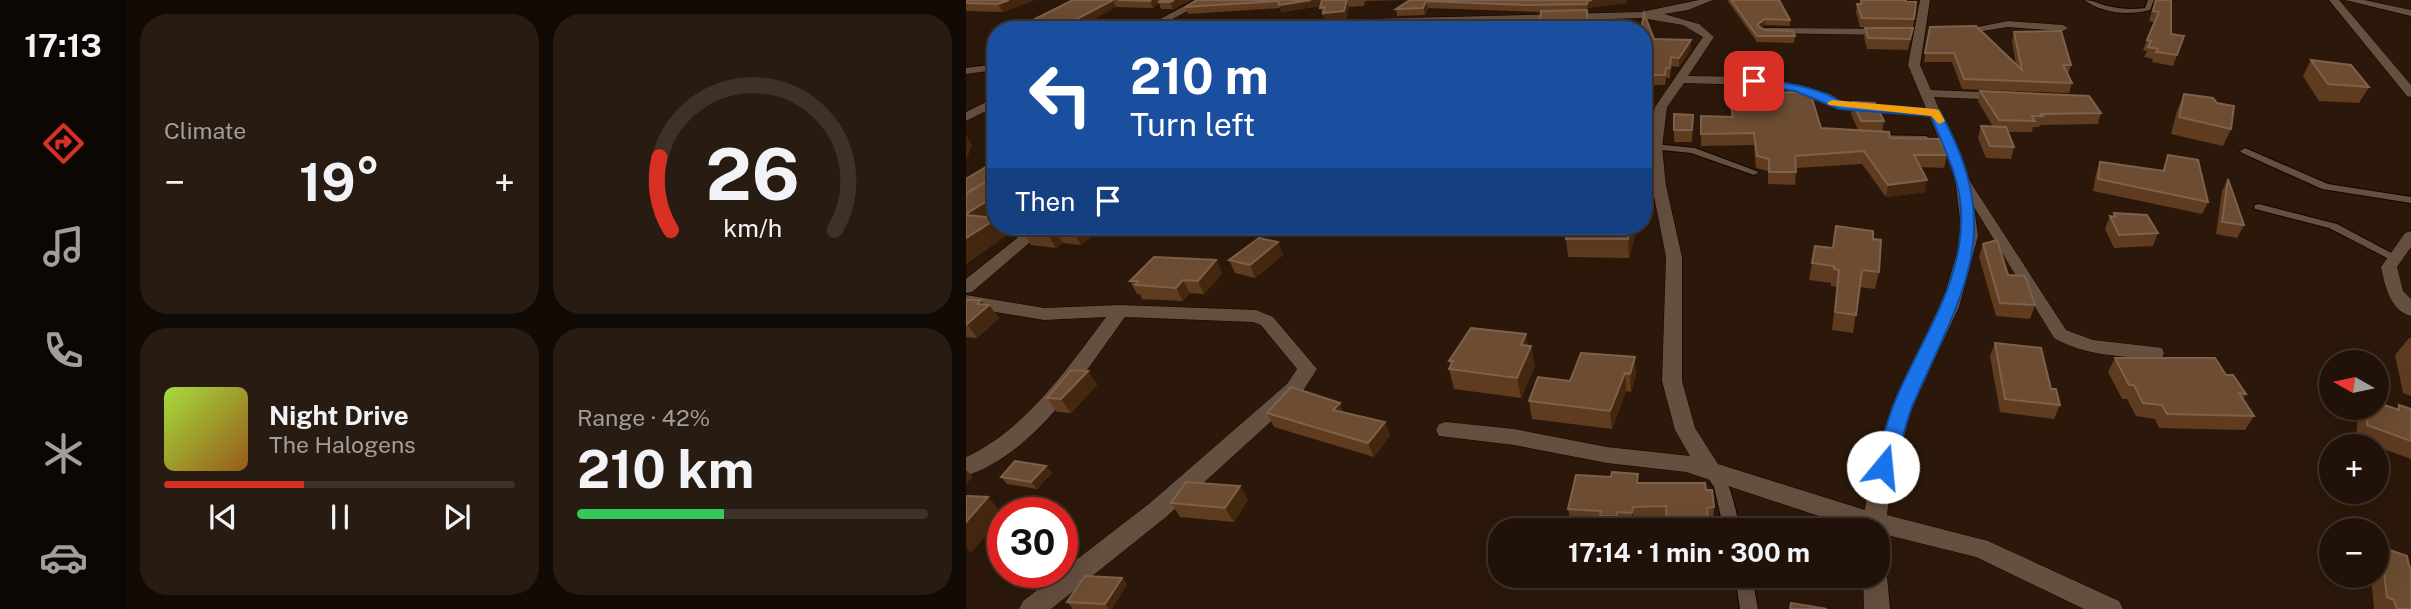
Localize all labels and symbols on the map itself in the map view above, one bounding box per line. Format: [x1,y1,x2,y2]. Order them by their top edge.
pin [1724,51,1784,111]
north arrow [2319,350,2389,420]
position arrow [1846,430,1920,504]
speed limit sign: 30 [987,497,1078,588]

